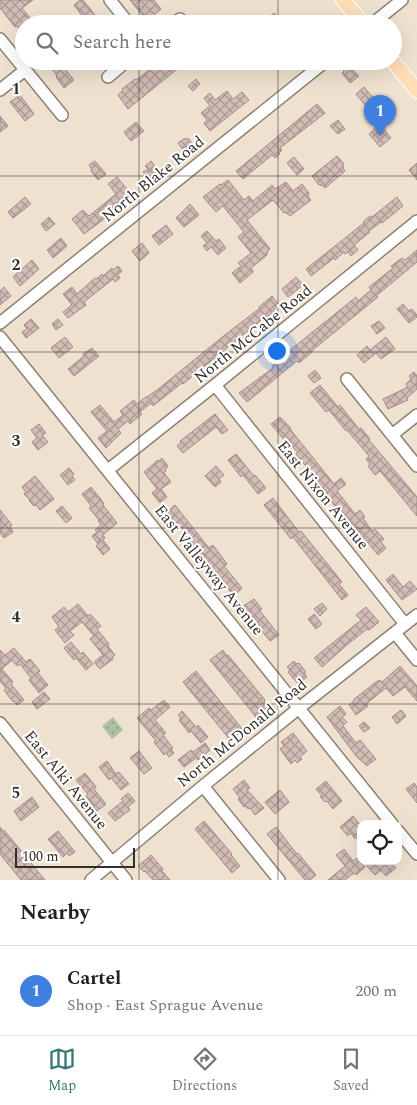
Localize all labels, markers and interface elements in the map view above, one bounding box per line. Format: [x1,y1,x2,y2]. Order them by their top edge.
search box [15,15,402,70]
text: Search here [73,28,172,57]
icon: search [33,29,61,57]
text: 1 [12,77,20,101]
pin: 1 [364,95,396,136]
street label: North Blake Road [96,130,210,228]
text: 2 [12,253,21,277]
street label: North McCabe Road [189,279,317,389]
your location [264,338,290,364]
text: 3 [12,429,21,453]
street label: East Nixon Avenue [271,435,375,555]
street label: East Valleyway Avenue [149,499,269,641]
text: 4 [12,605,21,629]
street label: North McDonald Road [172,673,312,793]
street label: East Alki Avenue [18,725,114,835]
text: 5 [12,781,20,805]
map controls [357,820,402,865]
button: locate [357,820,402,865]
scale bar [15,845,135,868]
text: 100 m [22,846,59,867]
text: Nearby [20,897,90,929]
text: Cartel [67,964,121,993]
text: 1 [32,979,40,1003]
text: 200 m [355,979,397,1003]
text: Shop · East Sprague Avenue [67,993,263,1017]
tab: Map [48,1045,76,1096]
tab: Directions [172,1045,237,1096]
tab: Saved [333,1045,369,1096]

